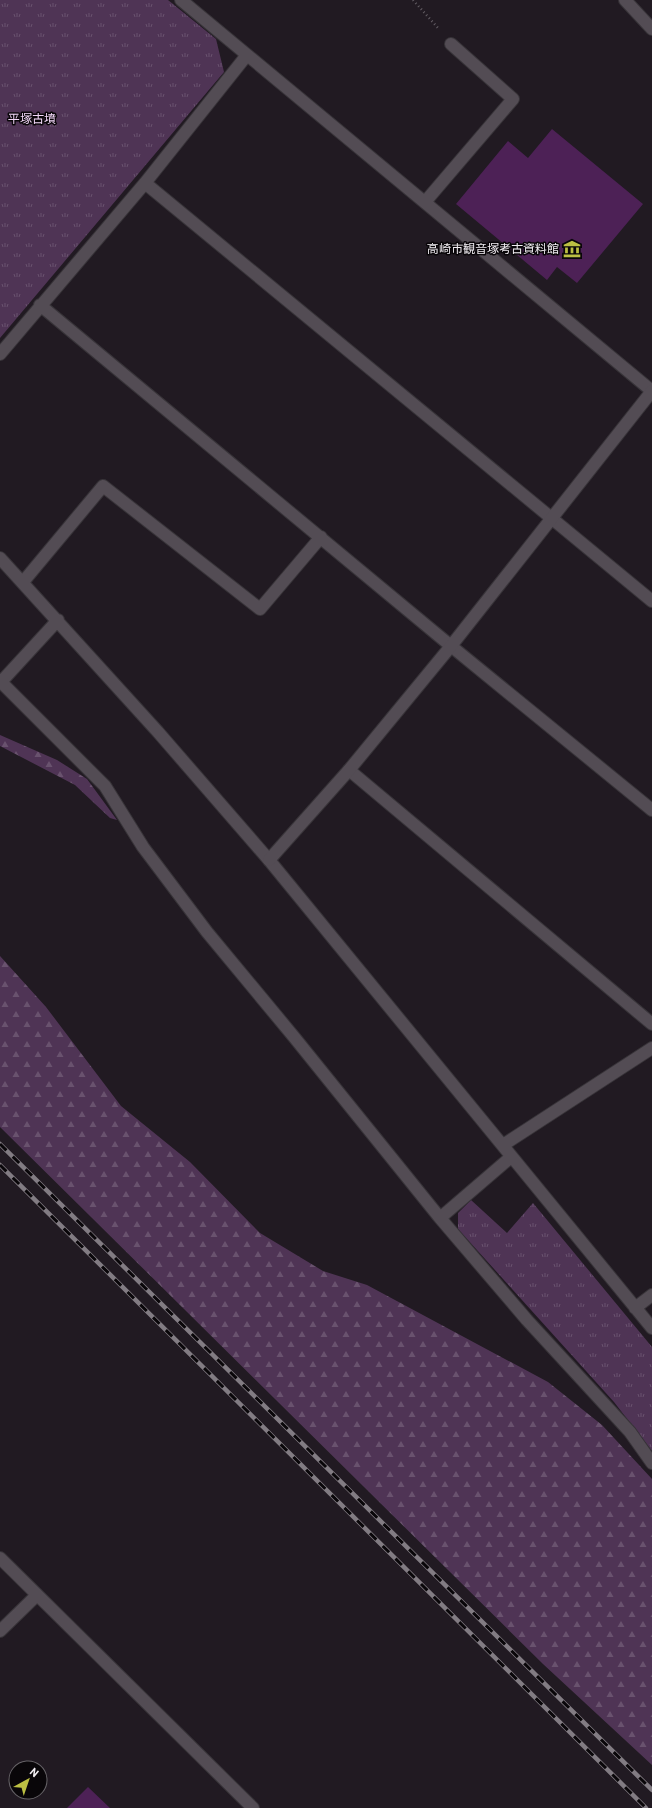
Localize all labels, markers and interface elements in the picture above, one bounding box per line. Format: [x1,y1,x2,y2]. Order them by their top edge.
park label: 平塚古墳 [8,111,56,125]
museum icon: 高崎市観音塚考古資料館 [562,239,582,259]
place label: 高崎市観音塚考古資料館 [427,241,559,255]
north arrow [8,1760,48,1800]
text: N [28,1765,42,1779]

